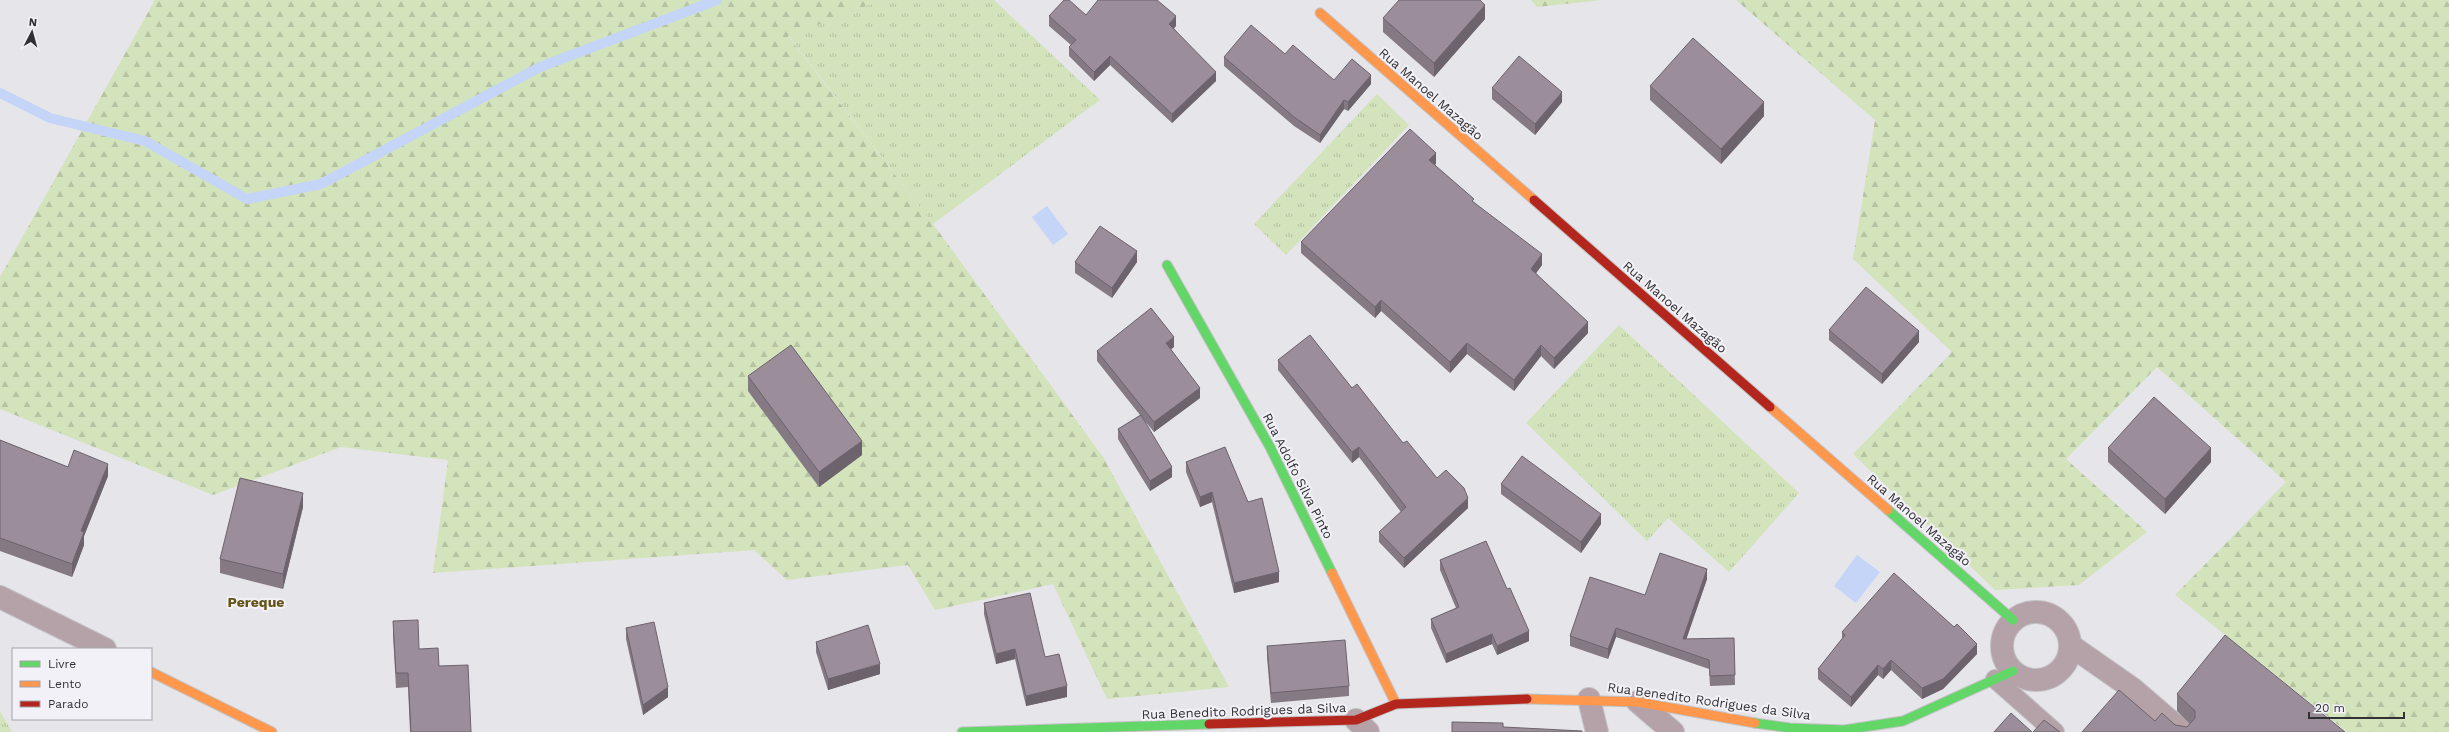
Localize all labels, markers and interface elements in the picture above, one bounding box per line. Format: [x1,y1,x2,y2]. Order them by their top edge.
north arrow [12,12,52,52]
text: N [28,16,38,29]
street label: Rua Manoel Mazagão [1376,45,1486,143]
street label: Rua Manoel Mazagão [1620,258,1730,356]
street label: Rua Adolfo Silva Pinto [1260,411,1336,542]
street label: Rua Manoel Mazagão [1864,471,1974,569]
district label: Pereque [228,594,284,610]
legend [12,648,152,720]
text: Livre [48,657,76,671]
text: Lento [48,677,82,691]
street label: Rua Benedito Rodrigues da Silva [1607,679,1812,723]
scale bar [2309,694,2404,720]
text: Parado [48,697,88,711]
street label: Rua Benedito Rodrigues da Silva [1141,700,1347,722]
text: 20 m [2315,701,2345,715]

